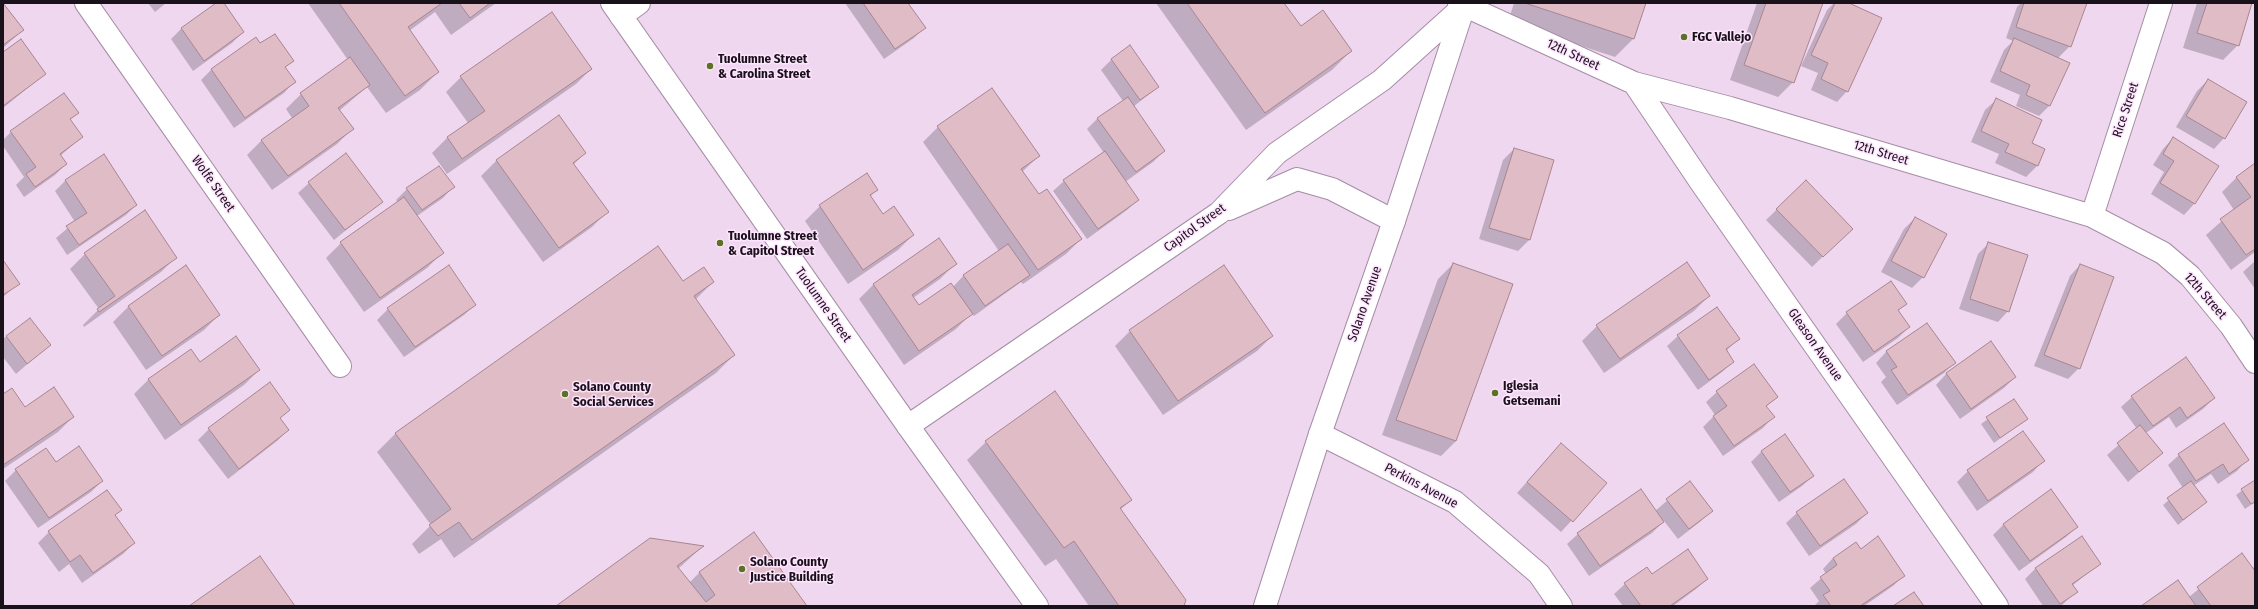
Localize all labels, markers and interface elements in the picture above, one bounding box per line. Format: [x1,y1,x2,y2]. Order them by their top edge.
place label: FGC Vallejo [1692,29,1751,45]
marker: FGC Vallejo [1679,32,1689,42]
street label: 12th Street [1544,36,1602,74]
place label: Tuolumne Street & Carolina Street [718,51,811,82]
marker: Tuolumne Street & Carolina Street [705,61,715,71]
street label: Rice Street [2110,80,2142,140]
street label: 12th Street [1851,137,1911,169]
street label: Wolfe Street [188,153,238,215]
street label: Capitol Street [1161,200,1229,256]
place label: Tuolumne Street & Capitol Street [728,228,817,259]
marker: Tuolumne Street & Capitol Street [715,238,725,248]
street label: Solano Avenue [1345,264,1385,344]
street label: Tuolumne Street [791,265,855,345]
street label: 12th Street [2180,269,2230,323]
street label: Gleason Avenue [1784,306,1846,384]
place label: Iglesia Getsemani [1503,378,1561,409]
place label: Solano County Social Services [573,379,654,410]
marker: Iglesia Getsemani [1490,388,1500,398]
marker: Solano County Social Services [560,389,570,399]
street label: Perkins Avenue [1381,460,1461,512]
place label: Solano County Justice Building [750,554,833,585]
marker: Solano County Justice Building [737,564,747,574]

